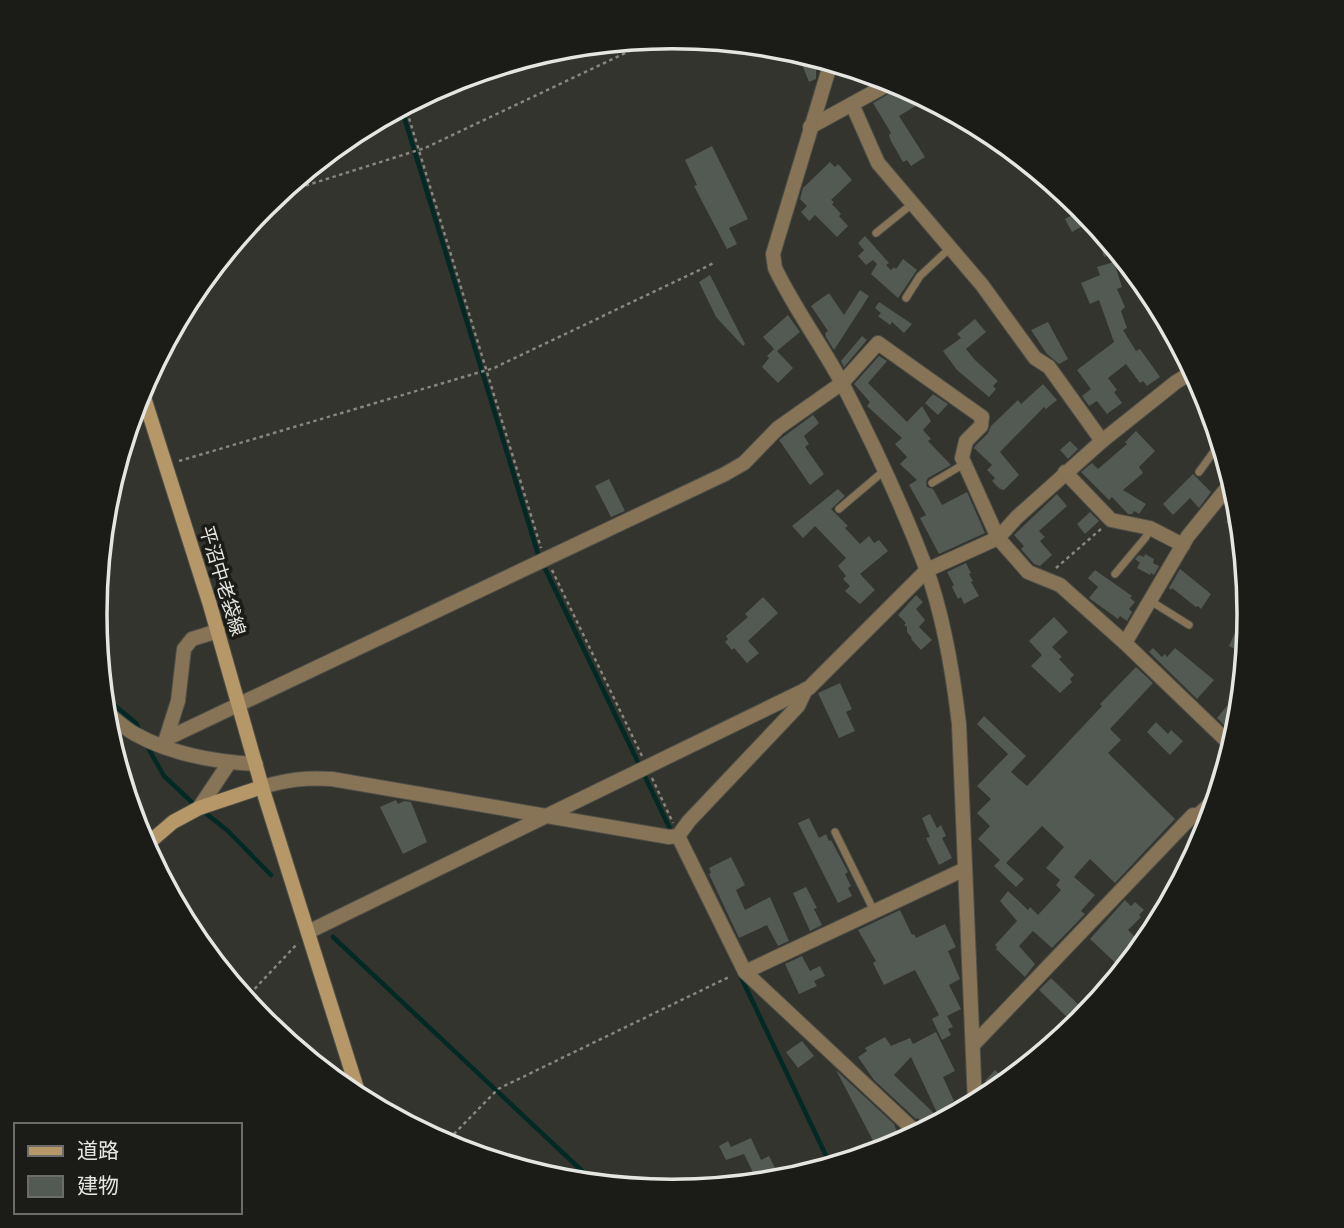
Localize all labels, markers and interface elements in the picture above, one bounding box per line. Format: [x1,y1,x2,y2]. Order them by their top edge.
street label: 平沼中老袋線 [195,523,249,639]
legend [14,1123,242,1214]
text: 道路 [77,1139,119,1164]
text: 建物 [77,1174,119,1199]

